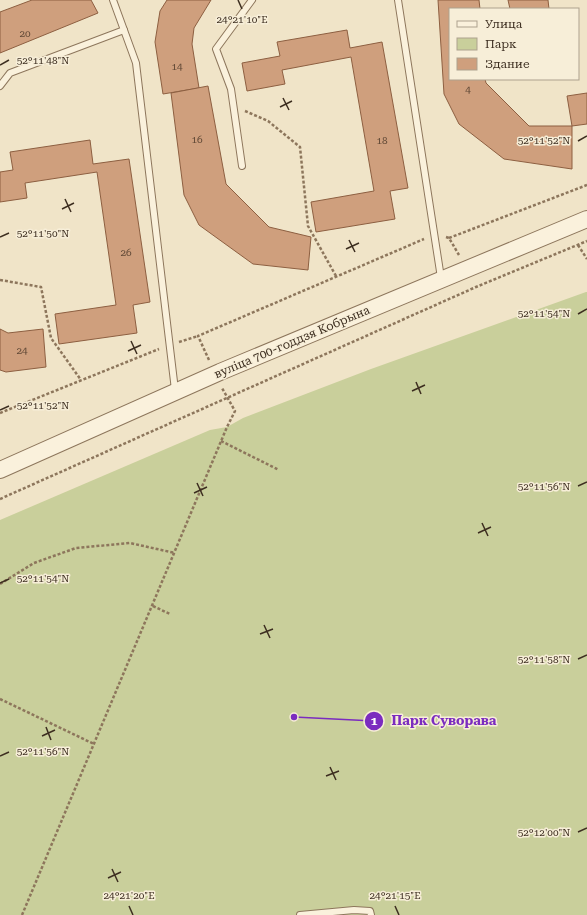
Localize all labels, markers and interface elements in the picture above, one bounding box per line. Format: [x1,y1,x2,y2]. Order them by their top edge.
legend [449,8,579,80]
text: 24°21'10"E [216,14,268,25]
text: Улица [485,17,523,31]
house number: 20 [19,28,31,39]
text: Парк [485,37,517,51]
text: 52°11'48"N [17,55,69,66]
text: Здание [485,57,530,71]
house number: 14 [171,61,183,72]
house number: 4 [465,84,471,95]
house number: 16 [191,134,203,145]
house number: 18 [376,135,388,146]
text: 52°11'52"N [518,135,570,146]
text: 52°11'50"N [17,228,69,239]
house number: 26 [120,247,132,258]
street label: вуліца 700-годдзя Кобрына [212,303,372,381]
text: 52°11'54"N [518,308,570,319]
house number: 24 [16,345,28,356]
text: 52°11'52"N [17,400,69,411]
text: 52°11'56"N [518,481,570,492]
text: 52°11'54"N [17,573,69,584]
text: 52°11'58"N [518,654,570,665]
callout: Парк Суворава [364,708,505,733]
text: Парк Суворава [392,713,497,728]
text: 1 [371,714,378,728]
text: 52°11'56"N [17,746,69,757]
text: 52°12'00"N [518,827,570,838]
text: 24°21'20"E [103,890,155,901]
text: 24°21'15"E [369,890,421,901]

